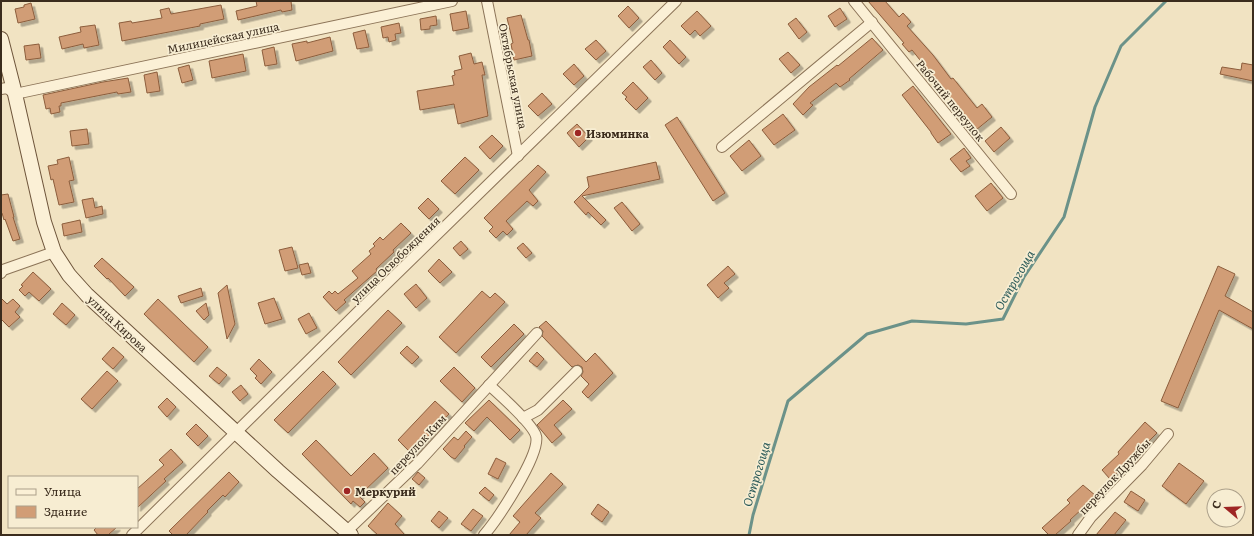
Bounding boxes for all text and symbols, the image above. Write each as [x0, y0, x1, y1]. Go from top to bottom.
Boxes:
street label: Милицейская улица [166, 17, 281, 57]
street label: Октябрьская улица [496, 22, 532, 130]
street label: Рабочий переулок [913, 56, 989, 144]
place label: Изюминка [586, 125, 650, 141]
marker: Изюминка [573, 128, 583, 138]
street label: улица Освобождения [347, 212, 443, 306]
water label: Острогоща [989, 246, 1039, 314]
street label: улица Кирова [84, 291, 152, 355]
street label: переулок Ким [385, 410, 449, 478]
street label: переулок Дружбы [1074, 434, 1154, 518]
water label: Острогоща [738, 439, 774, 509]
legend [8, 476, 138, 528]
text: Улица [44, 482, 82, 500]
place label: Меркурий [355, 483, 416, 499]
marker: Меркурий [342, 486, 352, 496]
north arrow [1206, 488, 1246, 528]
text: С [1207, 498, 1224, 511]
text: Здание [44, 502, 87, 520]

